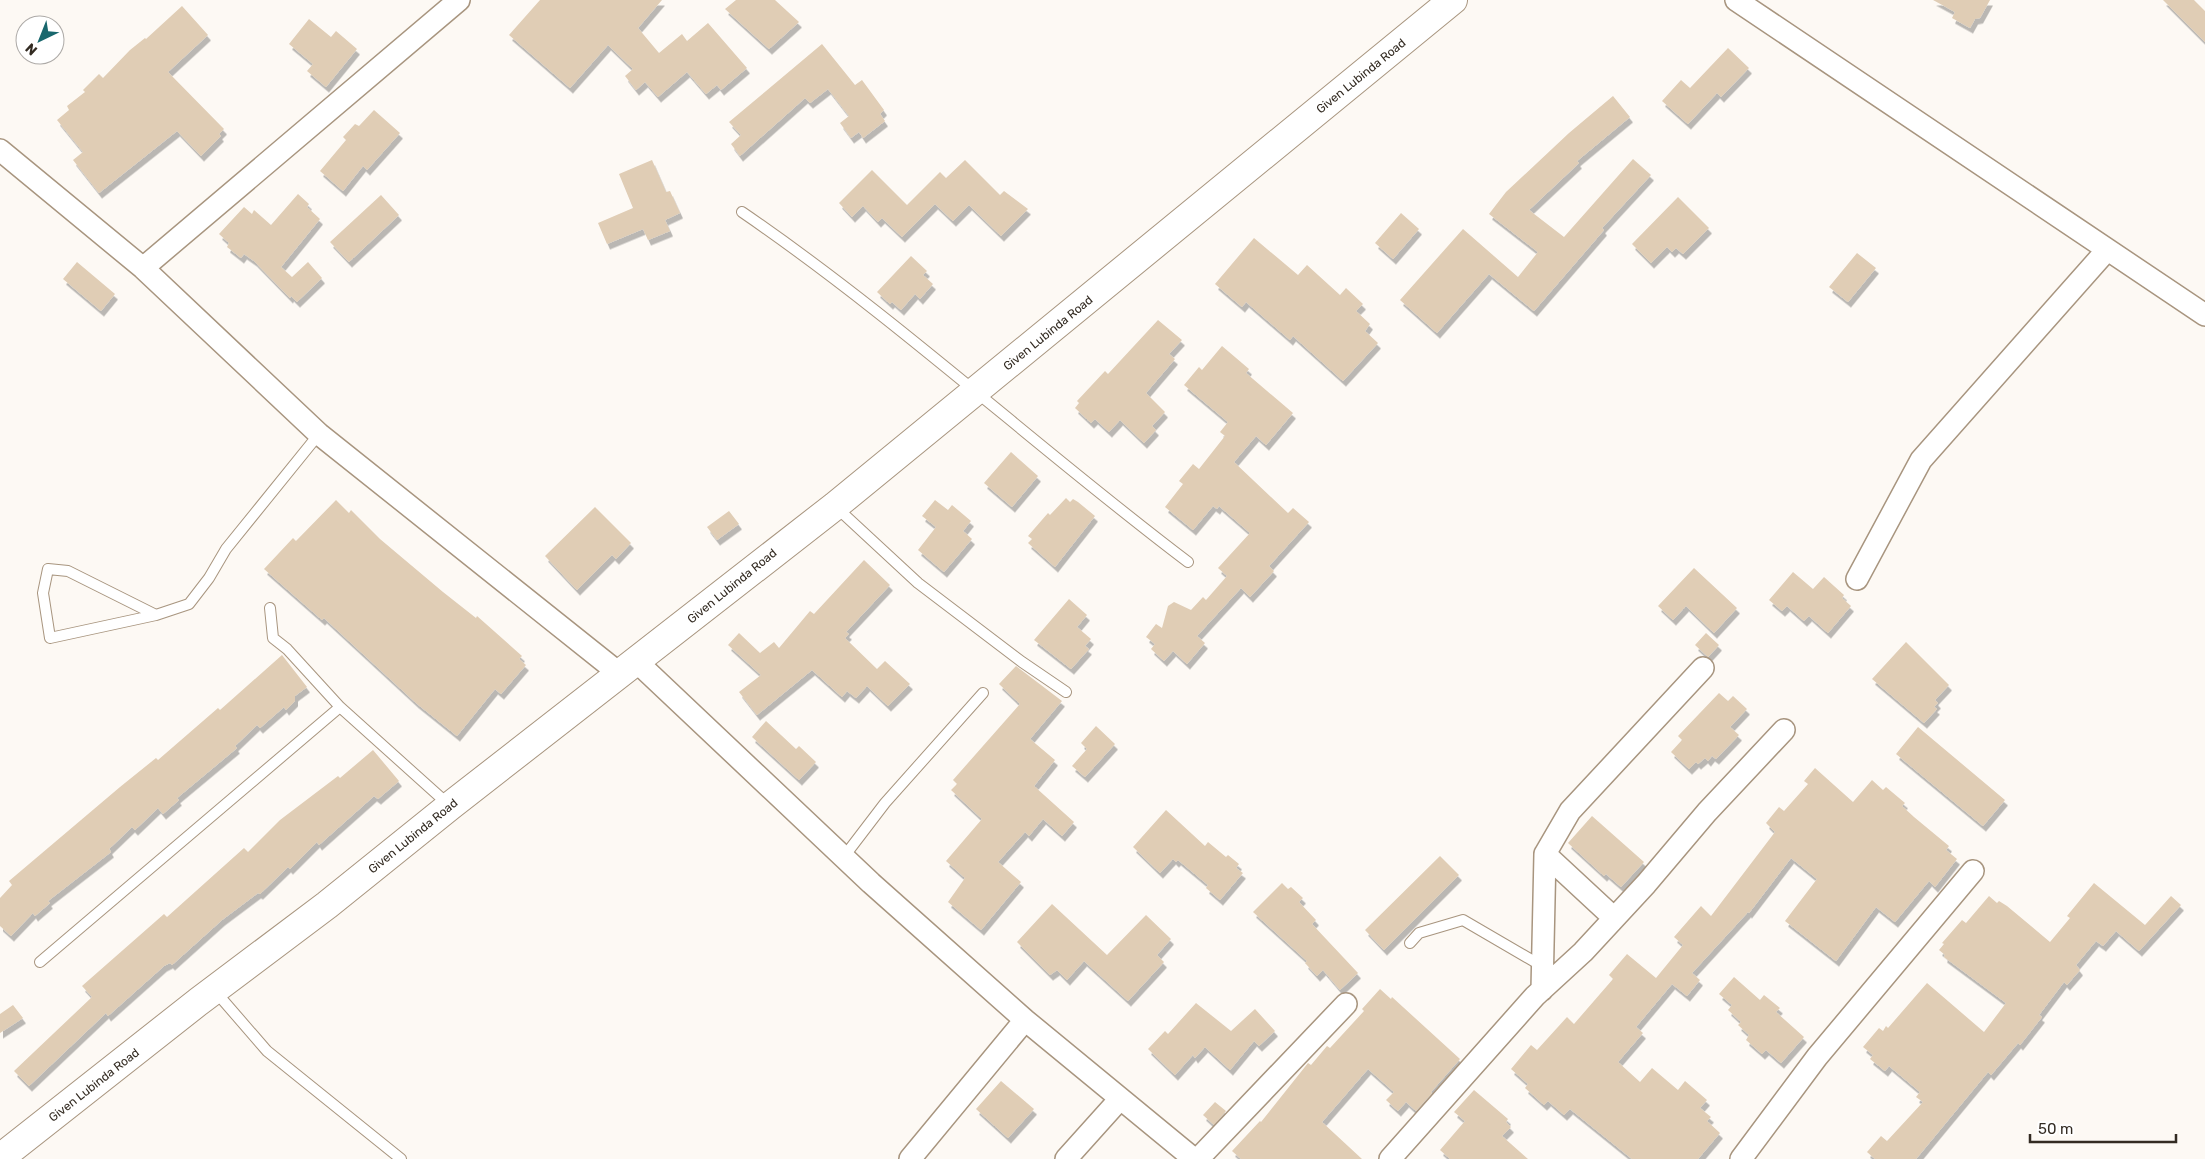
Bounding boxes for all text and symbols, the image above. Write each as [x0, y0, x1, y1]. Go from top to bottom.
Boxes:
north arrow [15, 15, 65, 65]
street label: Given Lubinda Road [1314, 36, 1408, 116]
text: N [22, 39, 41, 59]
street label: Given Lubinda Road [1001, 293, 1095, 373]
street label: Given Lubinda Road [685, 546, 779, 626]
street label: Given Lubinda Road [366, 796, 460, 876]
street label: Given Lubinda Road [46, 1045, 142, 1125]
scale bar [2030, 1112, 2176, 1144]
text: 50 m [2038, 1120, 2073, 1138]

